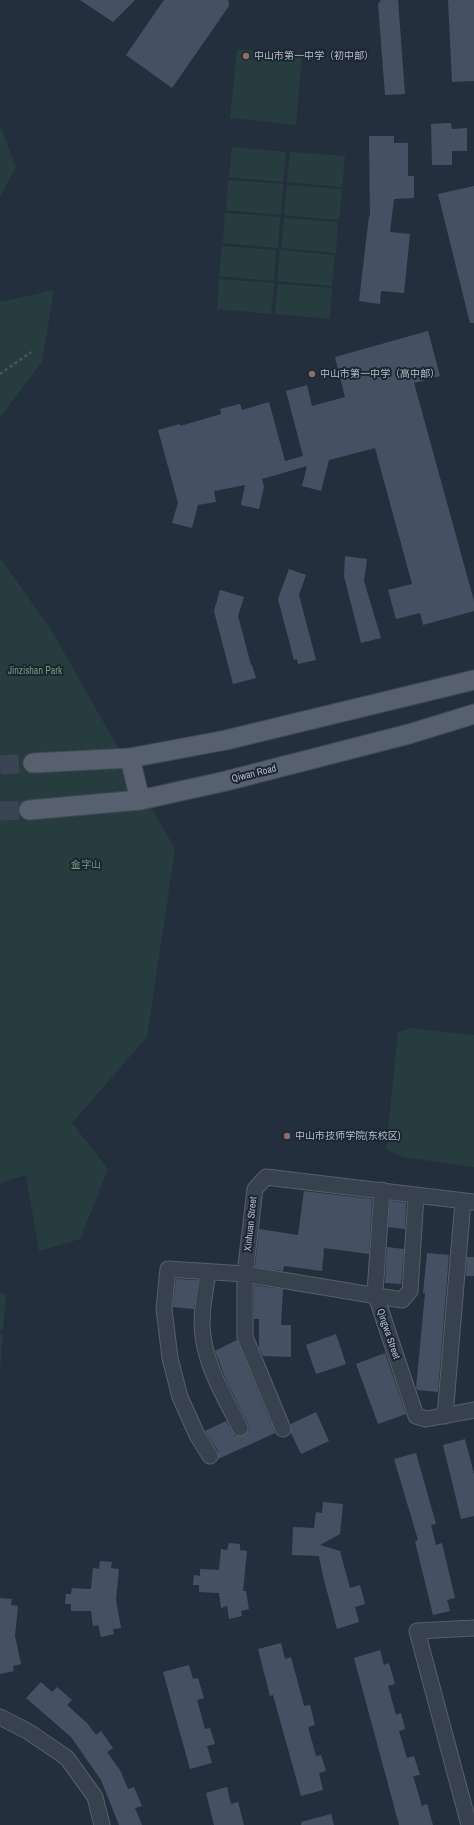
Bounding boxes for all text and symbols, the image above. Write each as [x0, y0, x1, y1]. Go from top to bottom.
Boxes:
place label: 中山市第一中学（初中部） [254, 50, 374, 62]
marker: 中山市第一中学（初中部） [241, 51, 251, 61]
place label: 中山市第一中学（高中部） [320, 368, 440, 380]
marker: 中山市第一中学（高中部） [307, 369, 317, 379]
park label: Jinzishan Park [8, 665, 62, 677]
street label: Qiwan Road [230, 763, 278, 785]
park label: 金字山 [71, 859, 101, 871]
place label: 中山市技师学院(东校区) [295, 1130, 400, 1142]
marker: 中山市技师学院(东校区) [282, 1131, 292, 1141]
street label: Xinhuan Street [242, 1196, 260, 1252]
street label: Qingwa Street [374, 1307, 402, 1361]

